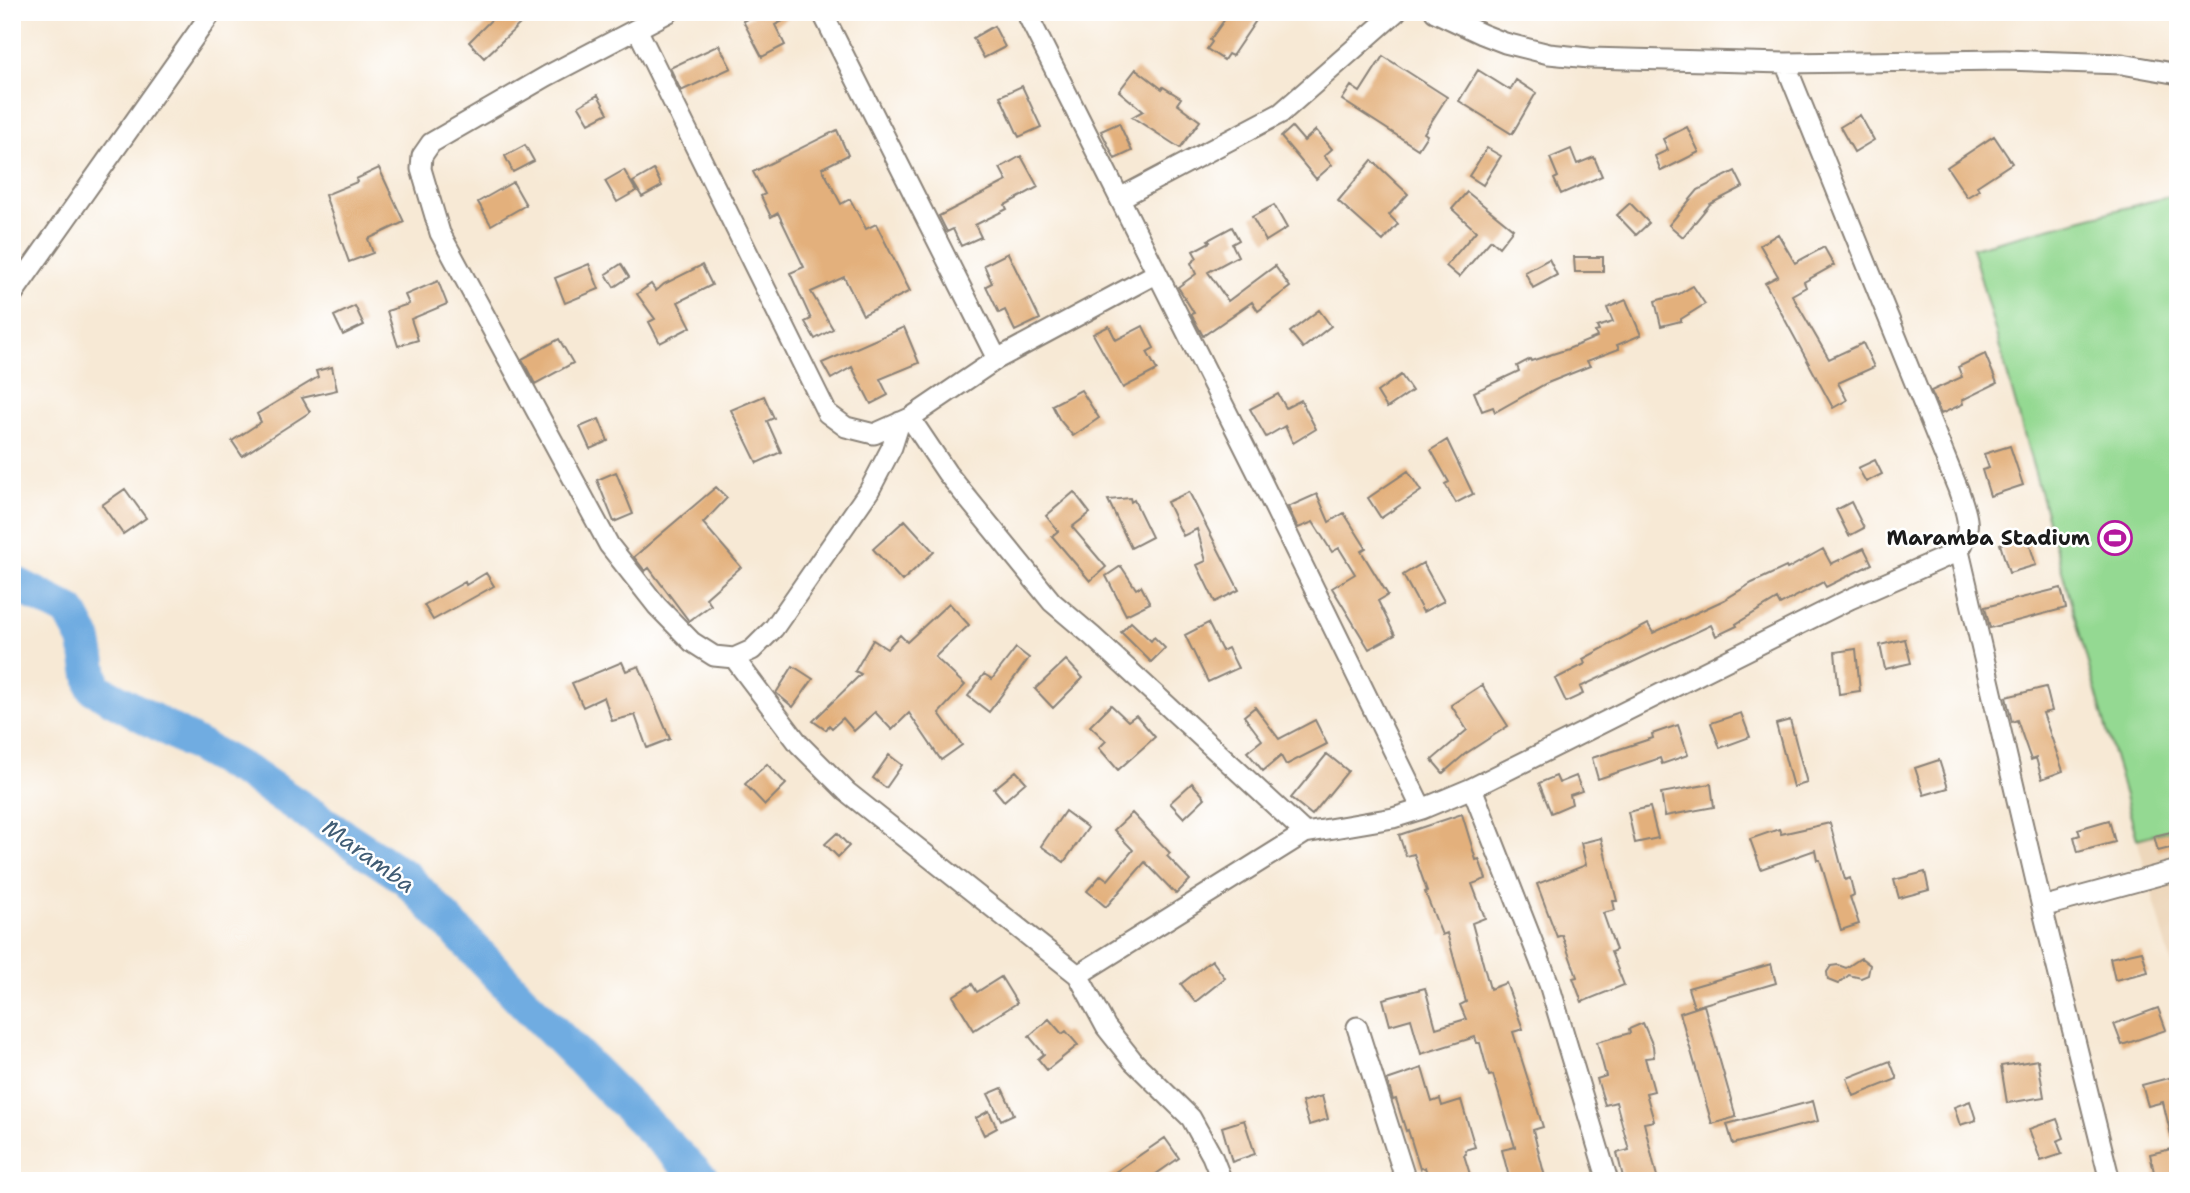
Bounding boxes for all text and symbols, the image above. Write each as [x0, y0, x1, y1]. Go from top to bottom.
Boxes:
sports icon: Maramba Stadium [2096, 519, 2134, 557]
place label: Maramba Stadium [1887, 524, 2090, 552]
water label: Maramba [317, 812, 421, 900]

